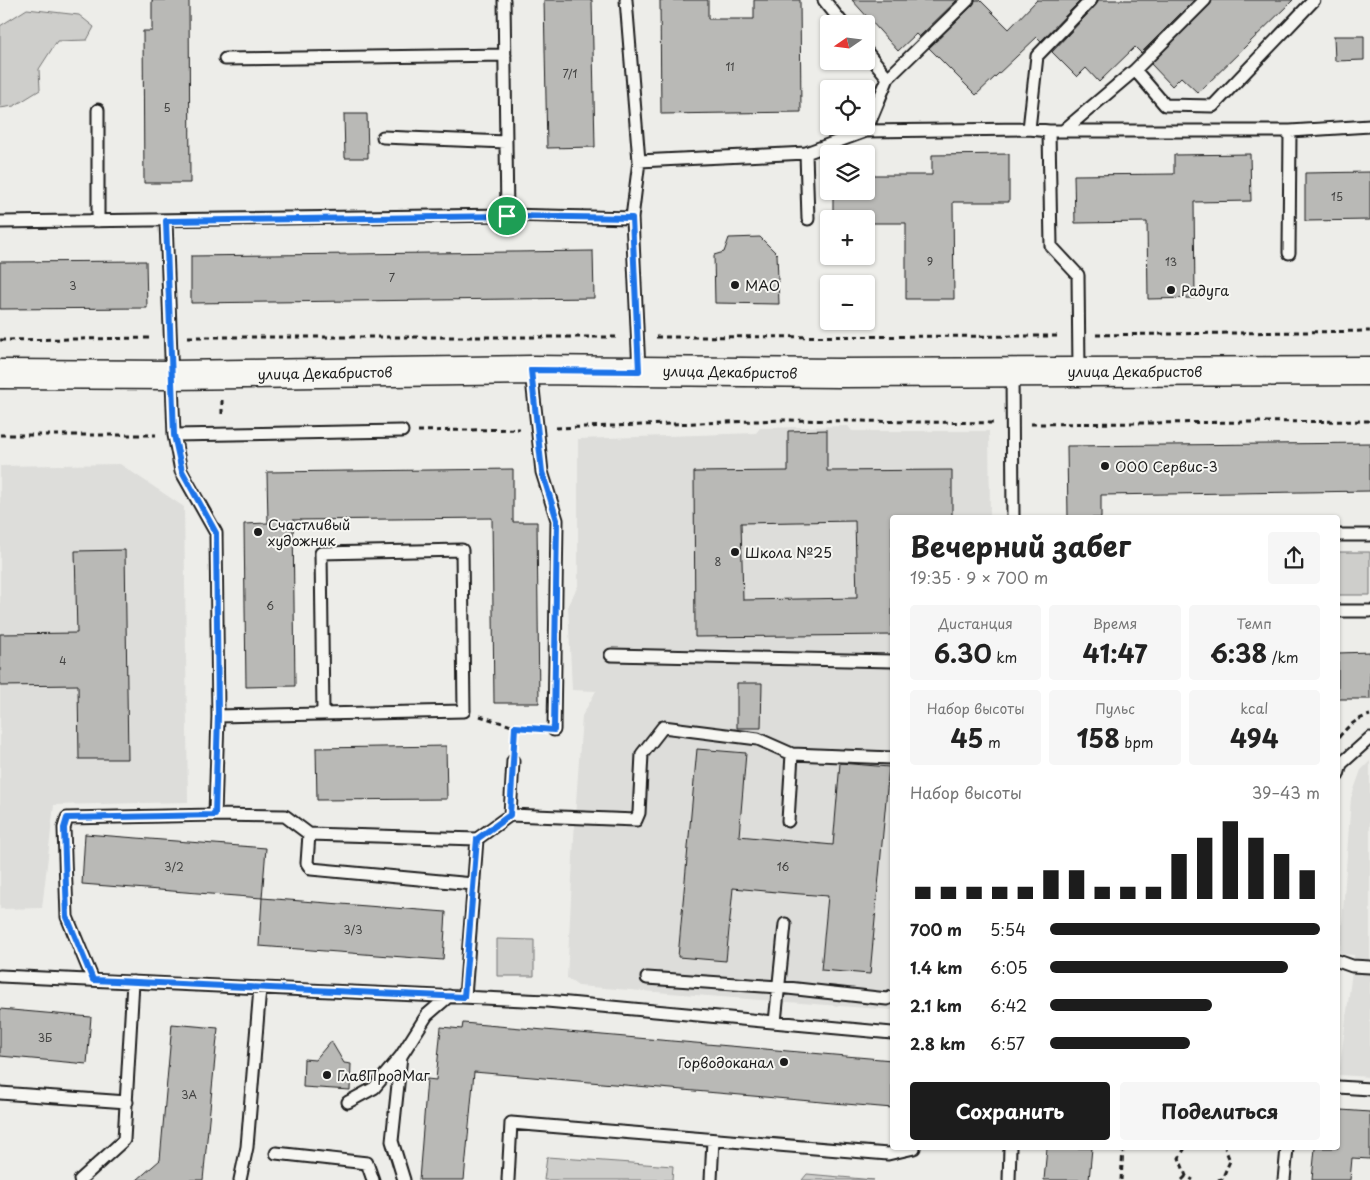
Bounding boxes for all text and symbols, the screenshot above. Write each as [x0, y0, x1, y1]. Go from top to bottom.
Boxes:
north arrow [820, 15, 875, 70]
map controls [820, 15, 875, 330]
house number: 11 [725, 58, 735, 75]
house number: 7/1 [562, 65, 578, 82]
button: locate [820, 80, 875, 135]
house number: 5 [163, 99, 171, 116]
button: layers [820, 145, 875, 200]
house number: 15 [1331, 188, 1343, 205]
pin [486, 195, 528, 237]
icon: arrive [493, 202, 521, 230]
button: + [820, 210, 875, 265]
house number: 9 [927, 253, 933, 270]
house number: 13 [1165, 253, 1177, 270]
house number: 7 [389, 269, 395, 286]
place label: МАО [745, 275, 780, 296]
button: − [820, 275, 875, 330]
house number: 3 [69, 277, 77, 294]
marker: МАО [729, 279, 741, 291]
place label: Радуга [1181, 280, 1229, 301]
marker: Радуга [1165, 284, 1177, 296]
street label: улица Декабристов [662, 360, 798, 384]
street label: улица Декабристов [257, 361, 393, 385]
street label: улица Декабристов [1068, 361, 1202, 382]
place label: ООО Сервис-3 [1115, 456, 1218, 477]
marker: ООО Сервис-3 [1099, 460, 1111, 472]
place label: Счастливый художник [268, 514, 350, 551]
text: Вечерний забег [910, 524, 1131, 567]
marker: Счастливый художник [252, 526, 264, 538]
button: share [1268, 532, 1320, 584]
place label: Школа №25 [745, 542, 832, 563]
marker: Школа №25 [729, 546, 741, 558]
house number: 8 [715, 553, 722, 570]
text: 19:35 · 9 × 700 m [910, 565, 1048, 589]
house number: 6 [266, 597, 274, 614]
text: Дистанция [939, 613, 1013, 634]
text: Время [1093, 613, 1137, 634]
text: Темп [1237, 613, 1272, 634]
text: 6.30 [934, 634, 992, 672]
text: 41:47 [1083, 634, 1147, 672]
text: 6:38 [1210, 634, 1267, 672]
text: km [992, 647, 1017, 668]
text: /km [1267, 647, 1298, 668]
house number: 4 [59, 652, 67, 669]
text: Набор высоты [927, 698, 1025, 719]
text: Пульс [1095, 698, 1135, 719]
text: kcal [1240, 698, 1268, 719]
text: 45 [951, 719, 983, 757]
text: 158 [1076, 719, 1120, 757]
text: 494 [1230, 719, 1279, 757]
text: m [983, 732, 1001, 753]
text: bpm [1120, 732, 1154, 753]
text: Набор высоты [910, 780, 1022, 804]
text: 39–43 m [1252, 780, 1320, 804]
house number: 3/2 [164, 858, 184, 875]
house number: 16 [777, 858, 790, 875]
text: 700 m [910, 917, 962, 941]
text: 5:54 [990, 917, 1026, 941]
house number: 3/3 [343, 921, 363, 938]
text: 1.4 km [910, 955, 962, 979]
text: 6:05 [990, 955, 1028, 979]
text: 2.1 km [910, 993, 962, 1017]
text: 6:42 [990, 993, 1027, 1017]
house number: 3Б [38, 1029, 52, 1046]
text: 2.8 km [910, 1031, 965, 1055]
text: 6:57 [990, 1031, 1025, 1055]
place label: Горводоканал [678, 1052, 774, 1073]
marker: Горводоканал [778, 1056, 790, 1068]
place label: ГлавПродМаг [337, 1065, 431, 1086]
marker: ГлавПродМаг [321, 1069, 333, 1081]
button: Сохранить [910, 1082, 1110, 1140]
button: Поделиться [1120, 1082, 1320, 1140]
house number: 3А [181, 1086, 197, 1103]

